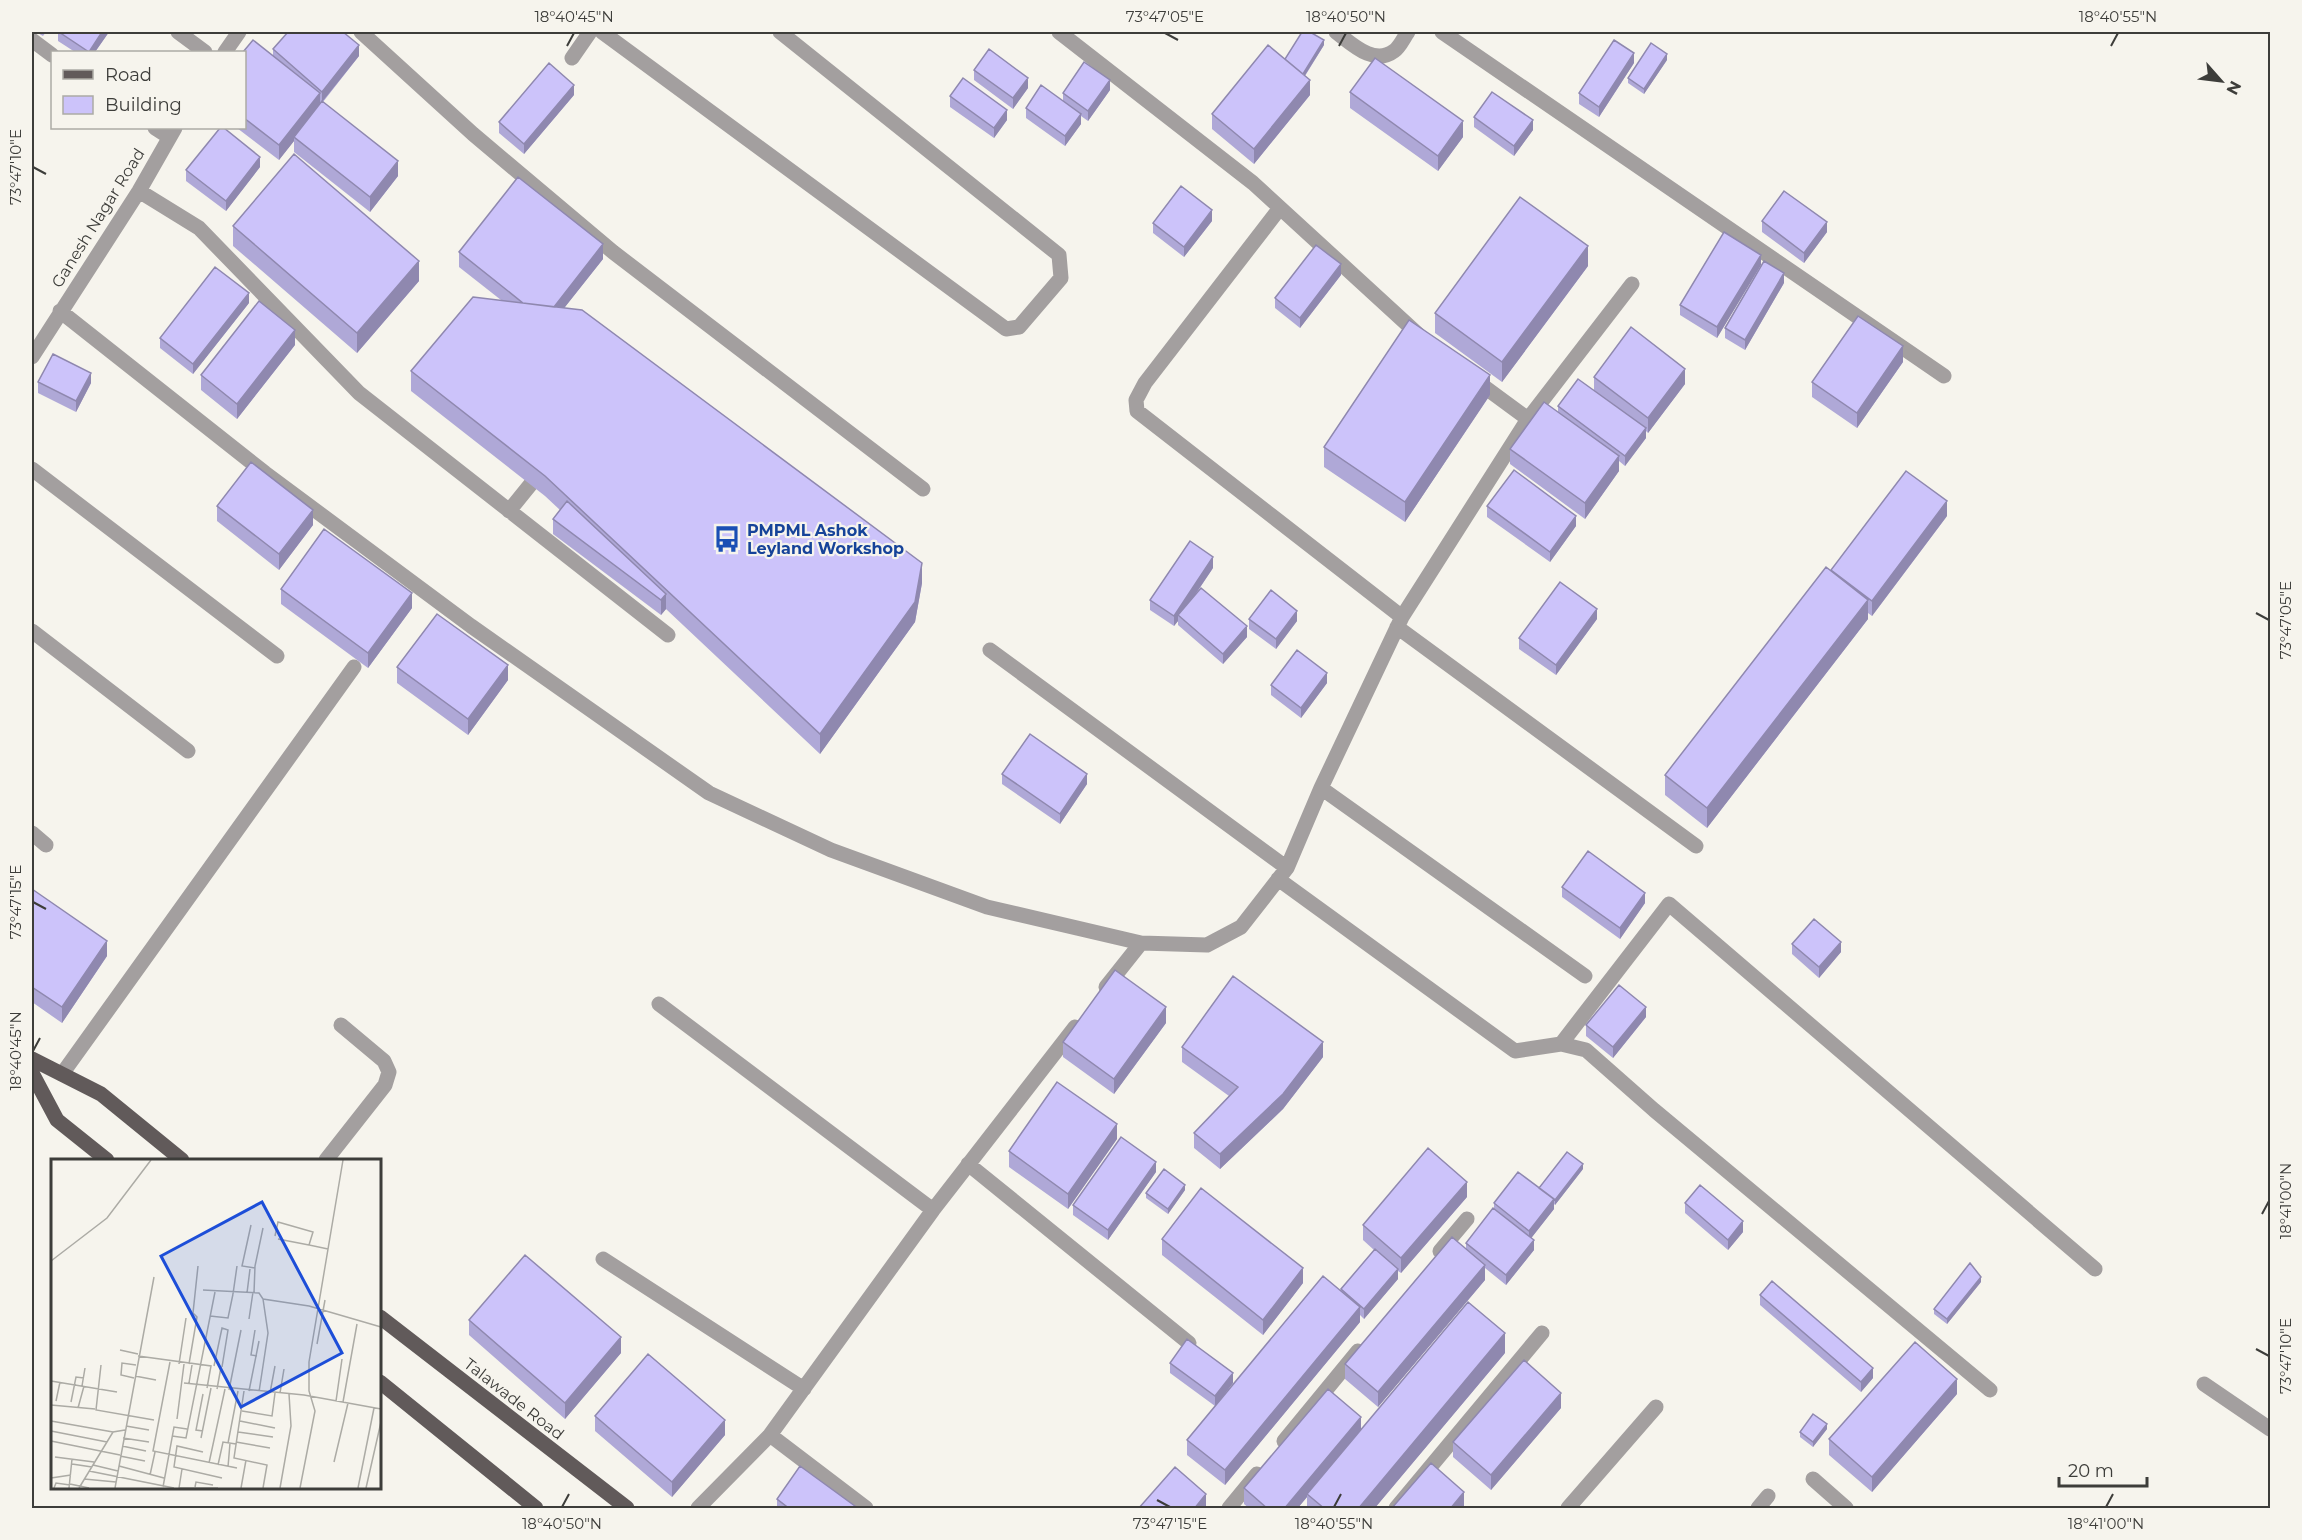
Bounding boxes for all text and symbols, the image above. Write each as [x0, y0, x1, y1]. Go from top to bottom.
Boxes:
text: 18°40'45"N [534, 7, 614, 26]
text: 73°47'05"E [1126, 7, 1204, 26]
text: 18°40'50"N [1306, 7, 1386, 26]
text: 18°40'55"N [2079, 7, 2157, 26]
legend [51, 51, 246, 129]
north arrow [2191, 51, 2251, 111]
text: Road [105, 64, 152, 86]
text: N [2222, 78, 2245, 98]
text: Building [105, 94, 182, 116]
text: 73°47'10"E [6, 129, 25, 205]
street label: Ganesh Nagar Road [47, 145, 149, 291]
place label: PMPML Ashok Leyland Workshop [747, 521, 904, 558]
bus stop icon: PMPML Ashok Leyland Workshop [712, 524, 742, 554]
text: 73°47'05"E [2276, 581, 2295, 659]
text: 73°47'15"E [6, 865, 25, 939]
text: 18°40'45"N [6, 1011, 25, 1091]
inset map [51, 1159, 381, 1489]
text: 18°41'00"N [2276, 1163, 2295, 1239]
text: 73°47'10"E [2276, 1318, 2295, 1394]
street label: Talawade Road [460, 1354, 568, 1444]
scale bar [2059, 1450, 2148, 1488]
text: 20 m [2068, 1460, 2114, 1482]
text: 18°40'50"N [522, 1514, 602, 1533]
text: 73°47'15"E [1133, 1514, 1207, 1533]
text: 18°40'55"N [1295, 1514, 1373, 1533]
text: 18°41'00"N [2068, 1514, 2144, 1533]

